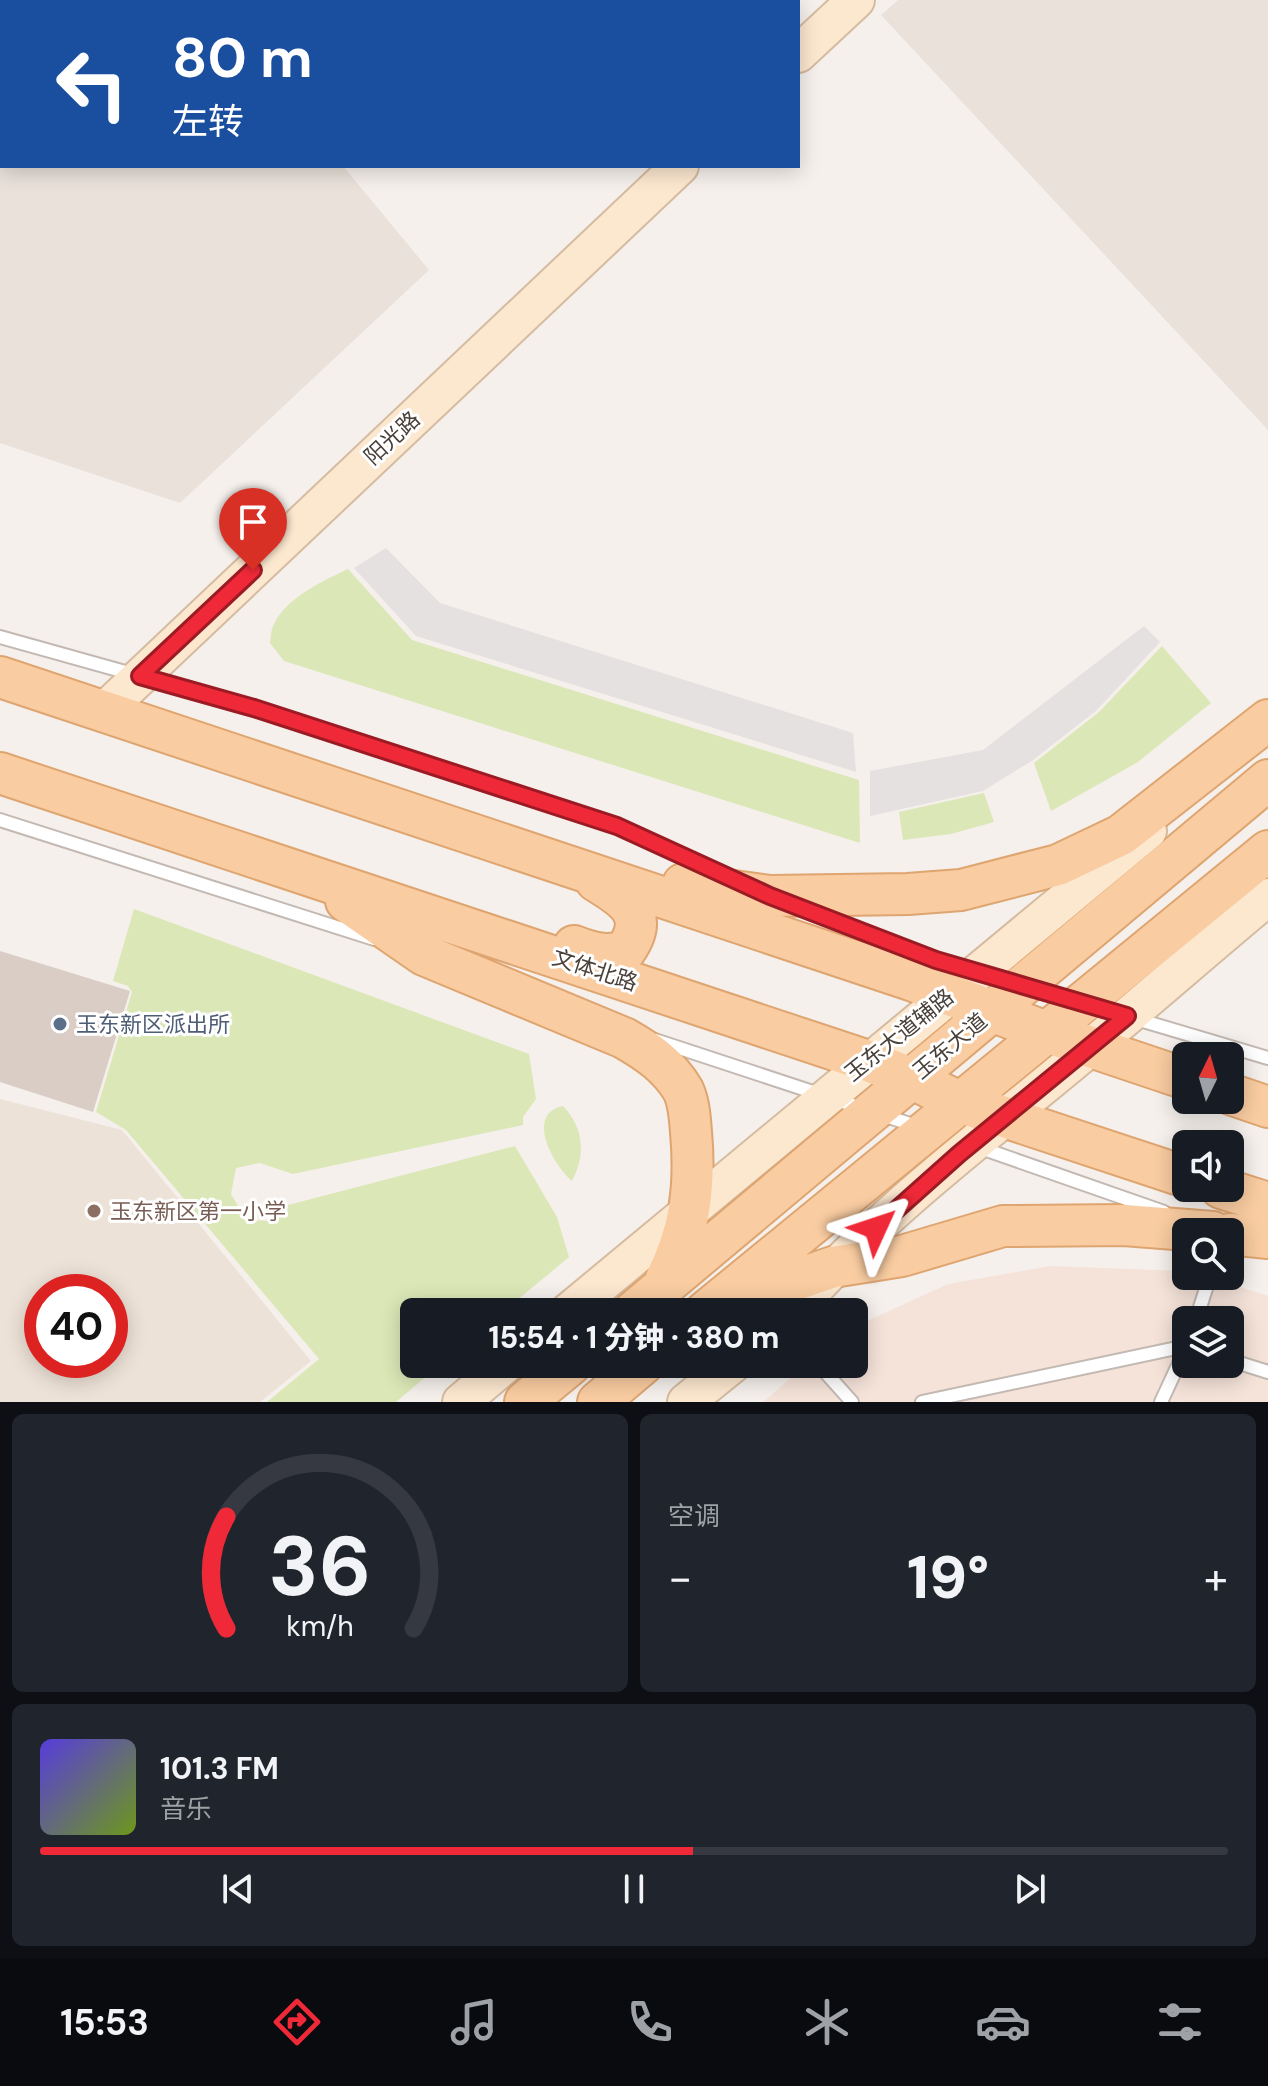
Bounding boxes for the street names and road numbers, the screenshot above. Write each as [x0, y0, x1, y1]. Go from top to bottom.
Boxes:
street label: 阳光路 [358, 405, 426, 471]
street label: 文体北路 [549, 943, 641, 997]
street label: 玉东大道辅路 [839, 983, 959, 1087]
street label: 玉东大道 [908, 1008, 992, 1084]

